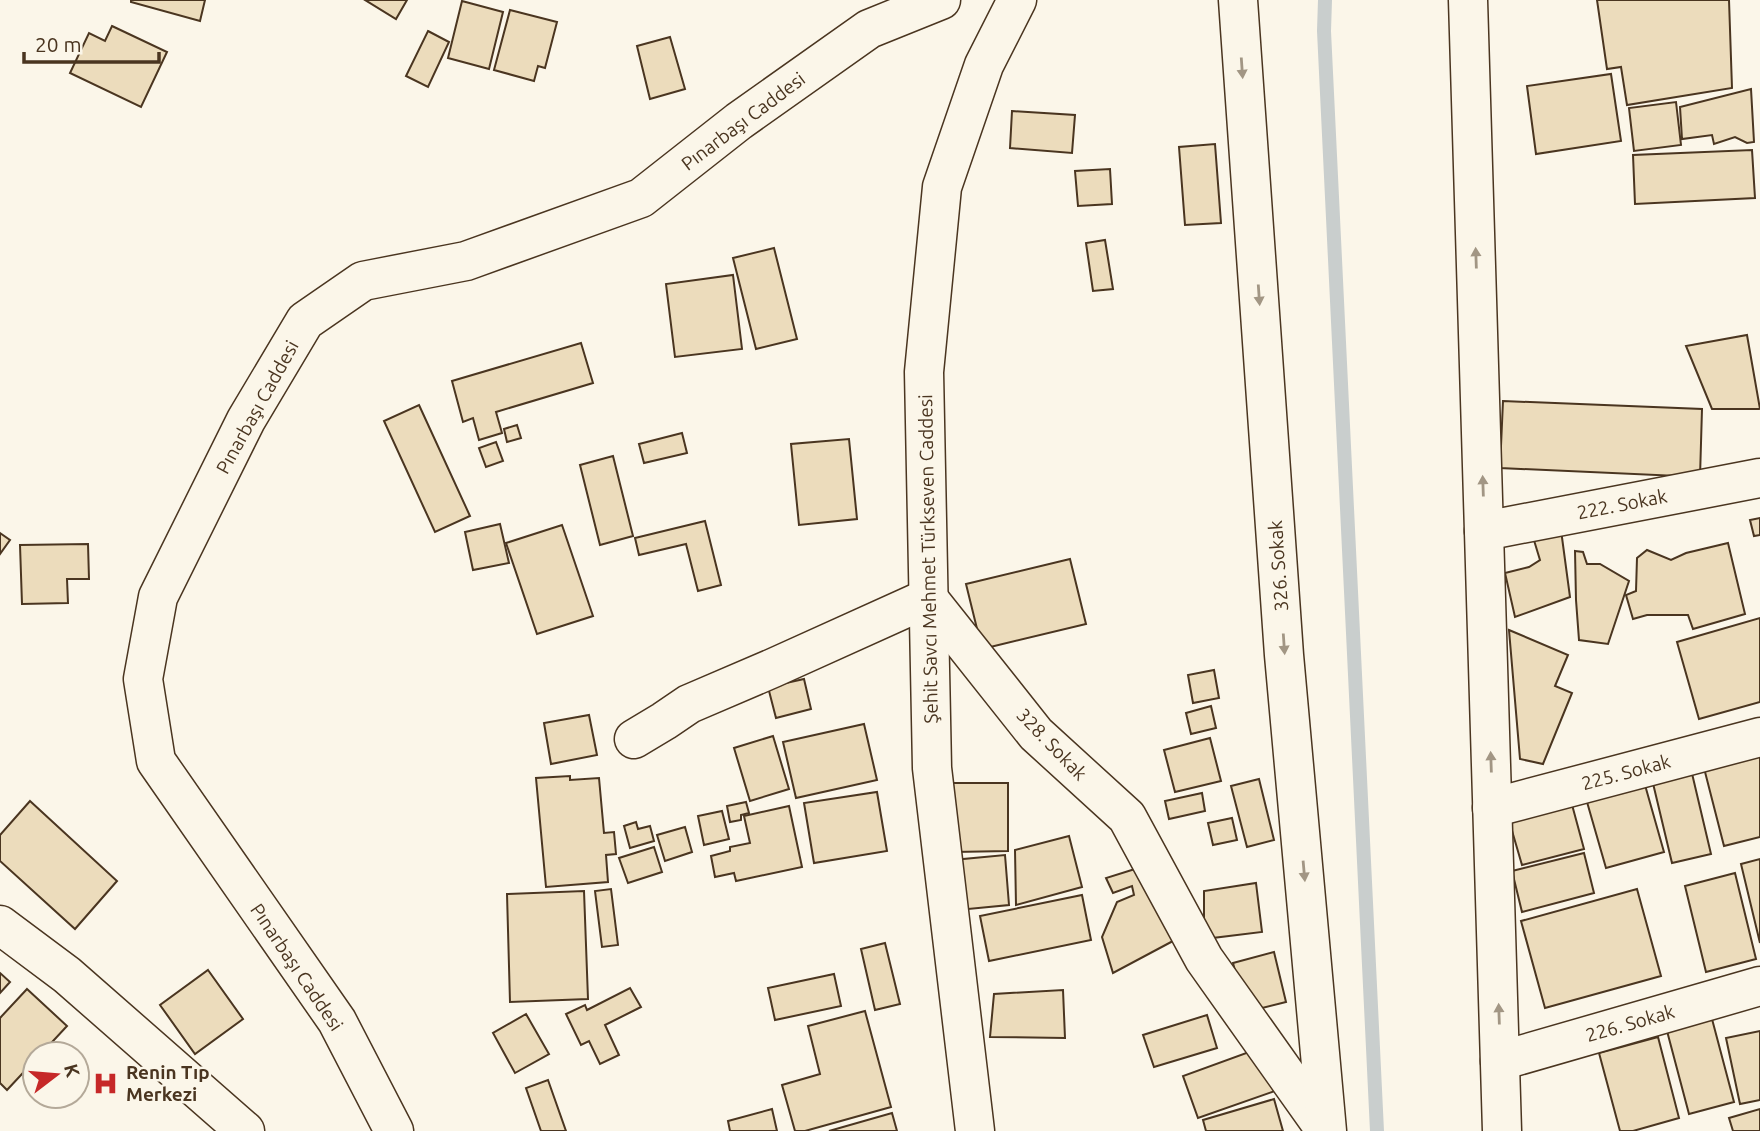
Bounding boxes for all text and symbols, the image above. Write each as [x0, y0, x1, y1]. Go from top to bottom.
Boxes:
scale bar [24, 21, 159, 65]
text: 20 m [35, 32, 82, 56]
one-way arrow [1237, 57, 1248, 79]
street label: Pınarbaşı Caddesi [677, 67, 809, 175]
one-way arrow [1470, 247, 1482, 269]
one-way arrow [1254, 284, 1265, 306]
street label: Pınarbaşı Caddesi [211, 337, 303, 477]
street label: Şehit Savcı Mehmet Türkseven Caddesi [914, 394, 942, 724]
one-way arrow [1477, 474, 1488, 496]
street label: 222. Sokak [1575, 484, 1669, 523]
street label: 326. Sokak [1264, 519, 1292, 612]
one-way arrow [1279, 633, 1290, 655]
street label: 328. Sokak [1012, 704, 1092, 785]
street label: 225. Sokak [1579, 749, 1673, 794]
one-way arrow [1485, 751, 1496, 773]
one-way arrow [1299, 860, 1310, 882]
street label: Pınarbaşı Caddesi [246, 899, 348, 1035]
street label: 226. Sokak [1583, 1000, 1677, 1046]
one-way arrow [1493, 1003, 1504, 1025]
north arrow [21, 1040, 91, 1110]
text: K [60, 1061, 85, 1080]
place label: Renin Tıp Merkezi [126, 1061, 210, 1105]
hospital icon: Renin Tıp Merkezi [92, 1069, 120, 1097]

